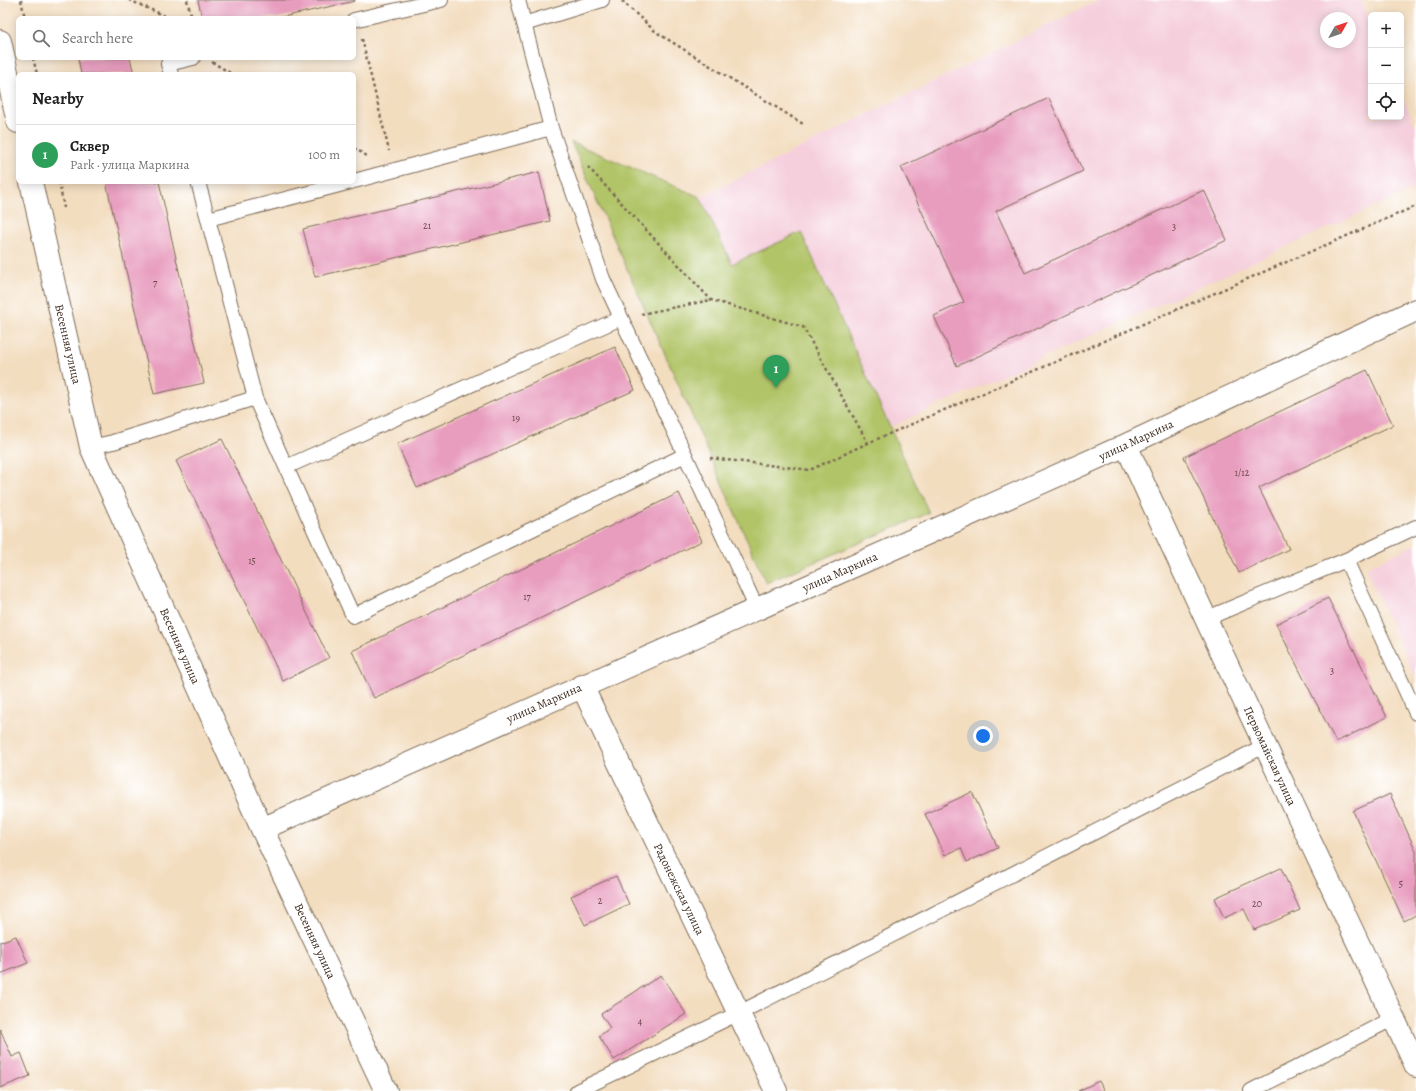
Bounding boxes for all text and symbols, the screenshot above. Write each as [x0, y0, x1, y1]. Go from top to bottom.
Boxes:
north arrow [1320, 12, 1356, 48]
map controls [1368, 12, 1404, 120]
button: + [1368, 12, 1404, 48]
search box [16, 16, 356, 60]
icon: search [30, 27, 52, 49]
text: Search here [62, 28, 133, 48]
button: − [1368, 48, 1404, 84]
button: locate [1368, 84, 1404, 120]
text: Nearby [32, 87, 83, 110]
text: Сквер [70, 136, 109, 156]
text: 1 [43, 146, 47, 163]
text: 100 m [308, 146, 340, 163]
text: Park · улица Маркина [70, 156, 190, 173]
house number: 21 [423, 219, 432, 232]
house number: 3 [1172, 220, 1176, 233]
house number: 7 [153, 276, 158, 289]
street label: Весенняя улица [51, 302, 85, 386]
pin: 1 [763, 355, 789, 388]
house number: 19 [512, 411, 520, 424]
street label: улица Маркина [1095, 416, 1176, 465]
house number: 1/12 [1235, 466, 1250, 479]
street label: улица Маркина [799, 548, 881, 596]
house number: 15 [248, 554, 256, 567]
house number: 17 [523, 590, 532, 603]
street label: Весенняя улица [156, 605, 204, 687]
house number: 3 [1330, 664, 1334, 677]
street label: улица Маркина [503, 679, 585, 727]
street label: Первомайская улица [1240, 704, 1300, 809]
your location [973, 726, 993, 746]
street label: Радонежская улица [650, 840, 708, 938]
house number: 5 [1399, 877, 1403, 890]
house number: 2 [598, 894, 603, 907]
house number: 20 [1252, 897, 1262, 910]
street label: Весенняя улица [291, 901, 340, 982]
house number: 4 [638, 1015, 643, 1028]

